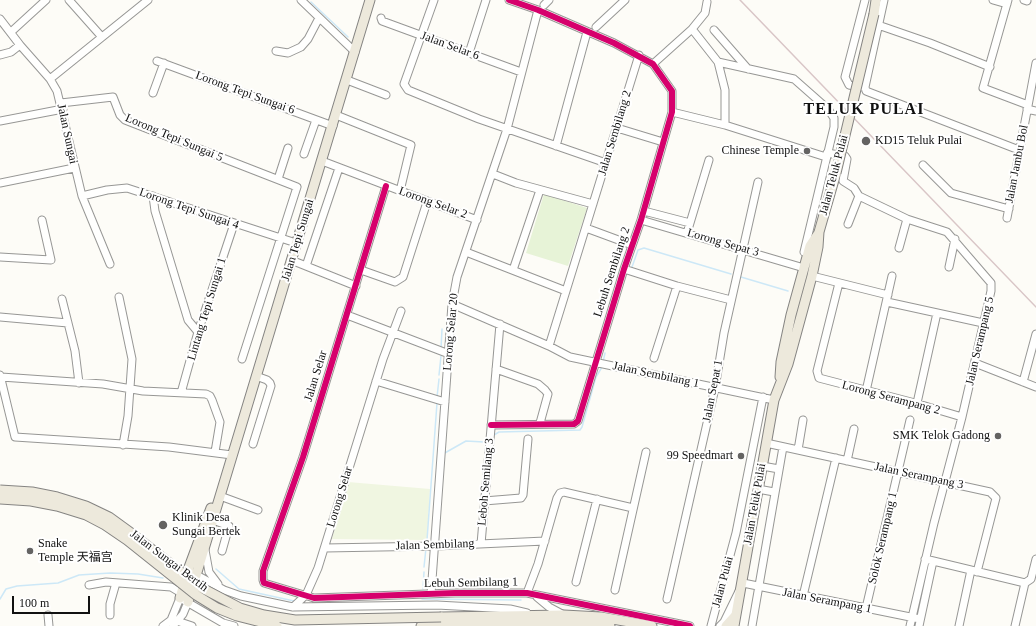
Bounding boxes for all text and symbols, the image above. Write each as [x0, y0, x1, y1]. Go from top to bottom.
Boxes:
street label: Jalan Selar 6 [419, 29, 481, 63]
street label: Lorong Tepi Sungai 6 [193, 68, 297, 118]
street label: Jalan Sembilang 2 [595, 89, 635, 177]
district label: TELUK PULAI [804, 100, 924, 120]
street label: Jalan Sungai [54, 103, 80, 165]
street label: Lorong Tepi Sungai 5 [123, 111, 225, 165]
street label: Jalan Jambu Bol [1002, 124, 1032, 204]
street label: Jalan Teluk Pulai [816, 133, 852, 217]
place label: KD15 Teluk Pulai [875, 134, 962, 148]
marker: KD15 Teluk Pulai [860, 135, 872, 147]
place label: Chinese Temple [722, 144, 799, 158]
marker: Chinese Temple [802, 146, 812, 156]
street label: Lorong Selar 2 [397, 184, 469, 222]
street label: Lorong Tepi Sungai 4 [137, 185, 241, 233]
street label: Jalan Tepi Sungai [279, 197, 317, 283]
street label: Lebuh Sembilang 2 [591, 225, 633, 319]
street label: Lorong Sepat 3 [685, 226, 761, 260]
street label: Lintang Tepi Sungai 1 [185, 256, 229, 362]
street label: Lorong Selar 20 [440, 293, 462, 371]
street label: Jalan Serampang 5 [963, 295, 997, 387]
street label: Jalan Selar [301, 349, 331, 403]
street label: Jalan Sembilang 1 [611, 359, 701, 391]
street label: Jalan Sepat 1 [700, 359, 726, 423]
street label: Lorong Serampang 2 [840, 378, 942, 418]
place label: SMK Telok Gadong [893, 429, 990, 443]
marker: SMK Telok Gadong [993, 431, 1003, 441]
street label: Leboh Semilang 3 [475, 438, 497, 526]
place label: 99 Speedmart [667, 449, 733, 463]
marker: 99 Speedmart [736, 451, 746, 461]
street label: Jalan Serampang 3 [873, 460, 965, 492]
street label: Jalan Teluk Pulai [741, 462, 769, 546]
street label: Lorong Selar [324, 465, 356, 529]
street label: Solok Serampang 1 [865, 491, 901, 585]
place label: Klinik Desa Sungai Bertek [172, 511, 240, 539]
marker: Klinik Desa Sungai Bertek [157, 519, 169, 531]
street label: Jalan Sungai Bertih [127, 527, 211, 595]
street label: Jalan Sembilang [395, 536, 475, 554]
place label: Snake Temple 天福宫 [38, 537, 113, 565]
marker: Snake Temple 天福宫 [25, 546, 35, 556]
street label: Jalan Pulai [709, 555, 737, 609]
street label: Lebuh Sembilang 1 [424, 575, 518, 591]
street label: Jalan Serampang 1 [781, 585, 873, 617]
scale bar [14, 588, 92, 614]
text: 100 m [19, 596, 49, 610]

